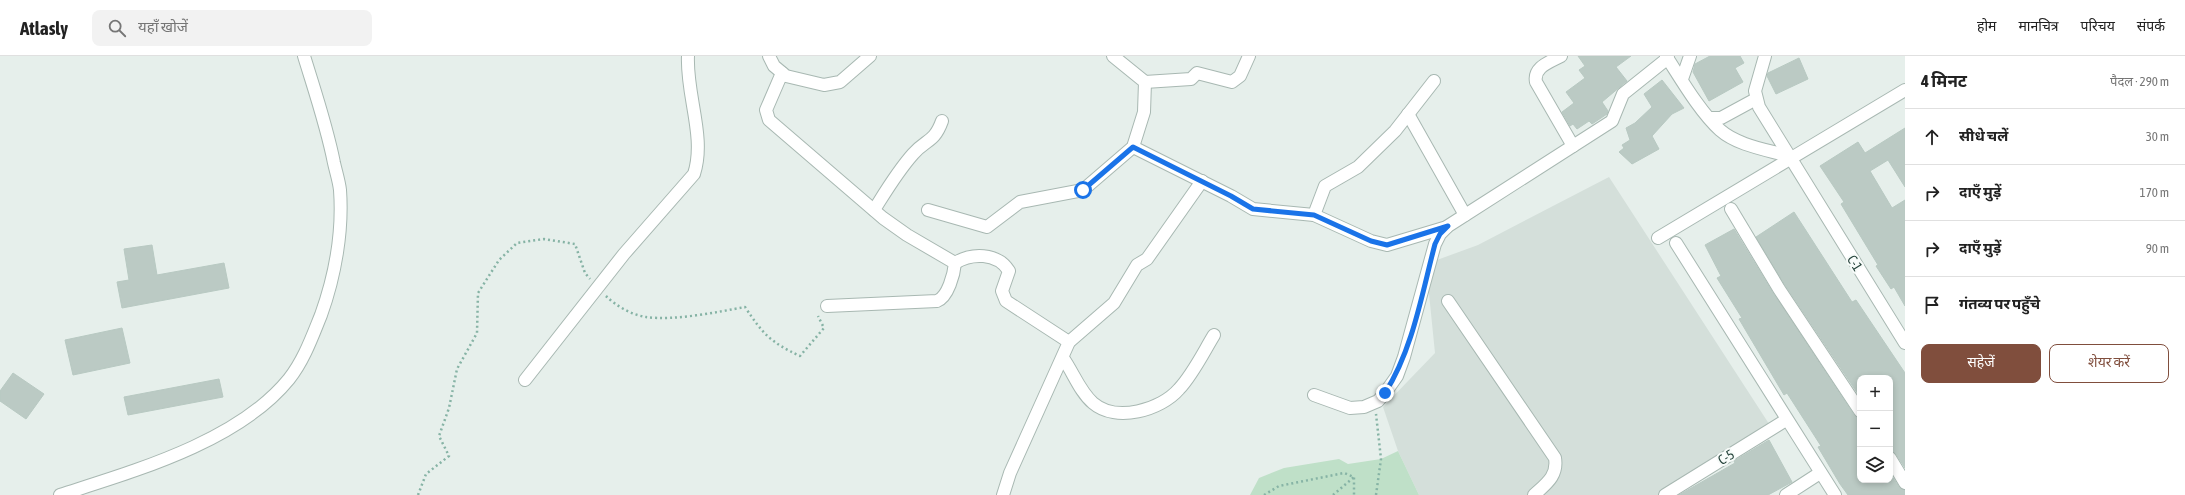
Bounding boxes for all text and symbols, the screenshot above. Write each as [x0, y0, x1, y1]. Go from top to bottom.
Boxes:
search box [92, 10, 372, 46]
text: Atlasly [20, 17, 68, 39]
icon: search [106, 17, 128, 39]
text: यहाँ खोजें [138, 18, 188, 35]
text: होम [1977, 18, 1996, 34]
text: मानचित्र [2018, 18, 2059, 34]
text: परिचय [2081, 18, 2115, 34]
text: संपर्क [2137, 18, 2165, 34]
text: 4 मिनट [1921, 71, 1967, 91]
text: पैदल · 290 m [2110, 74, 2169, 89]
icon: ahead [1921, 126, 1943, 148]
text: सीधे चलें [1959, 127, 2008, 144]
text: 30 m [2146, 129, 2169, 144]
route start [1074, 181, 1092, 199]
icon: right [1921, 182, 1943, 204]
text: दाएँ मुड़ें [1959, 183, 2001, 200]
text: 170 m [2140, 185, 2169, 200]
icon: right [1921, 238, 1943, 260]
text: दाएँ मुड़ें [1959, 239, 2001, 256]
text: 90 m [2146, 241, 2169, 256]
street label: C-1 [1844, 252, 1866, 274]
icon: arrive [1921, 294, 1943, 316]
text: गंतव्य पर पहुँचे [1959, 295, 2040, 312]
button: सहेजें [1921, 344, 2041, 383]
button: शेयर करें [2049, 344, 2169, 383]
map controls [1857, 375, 1893, 483]
button: + [1857, 375, 1893, 411]
route end [1376, 384, 1394, 402]
button: − [1857, 411, 1893, 447]
street label: C-5 [1715, 446, 1737, 468]
button: layers [1857, 447, 1893, 483]

